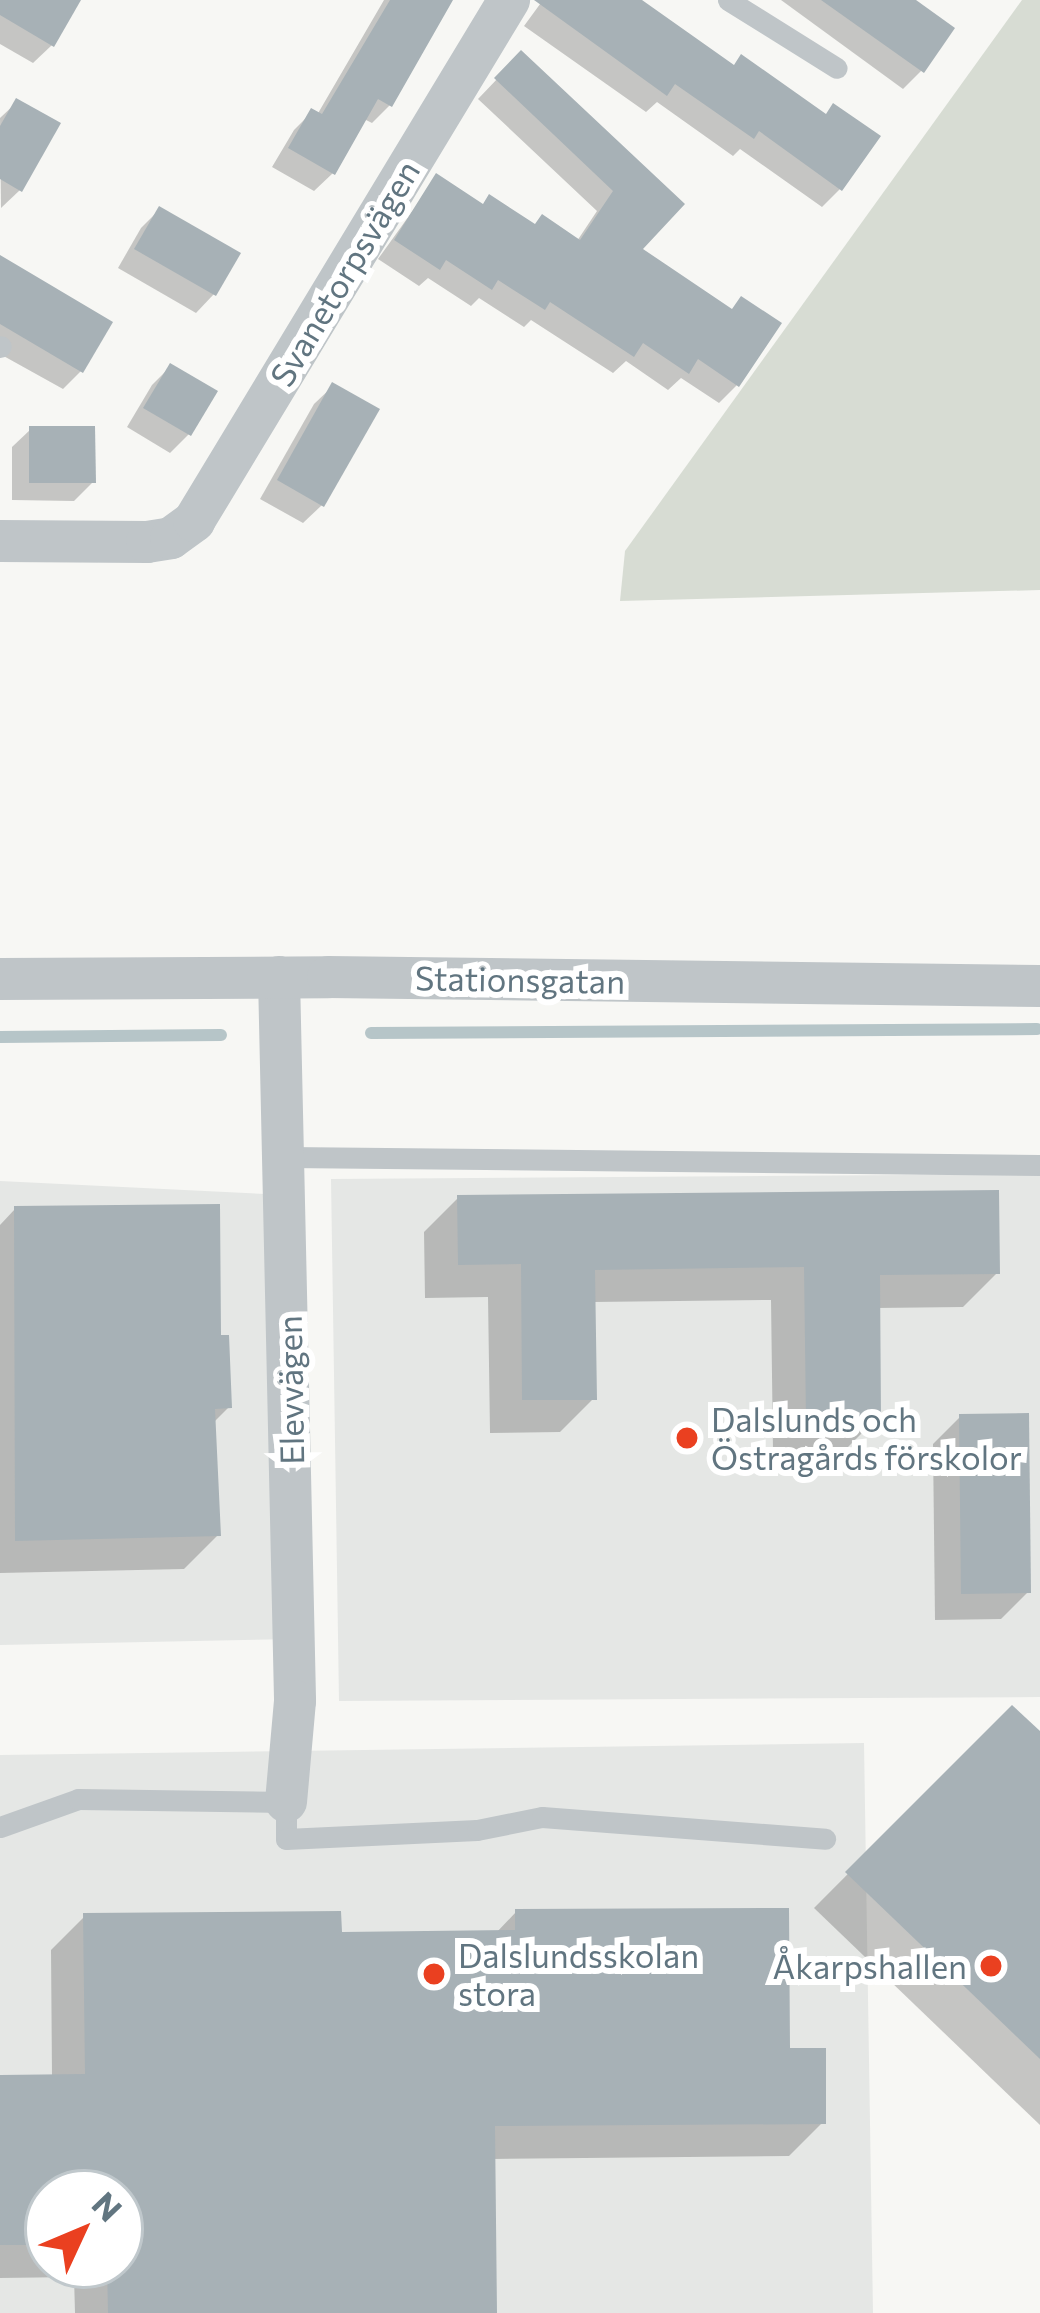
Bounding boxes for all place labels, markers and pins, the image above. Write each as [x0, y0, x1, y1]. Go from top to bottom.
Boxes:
place label: Dalslunds och Östragårds förskolor [711, 1399, 1022, 1477]
marker: Dalslunds och Östragårds förskolor [674, 1425, 700, 1451]
place label: Dalslundsskolan stora [458, 1935, 699, 2013]
place label: Åkarpshallen [772, 1946, 967, 1986]
marker: Åkarpshallen [978, 1953, 1004, 1979]
marker: Dalslundsskolan stora [421, 1961, 447, 1987]

